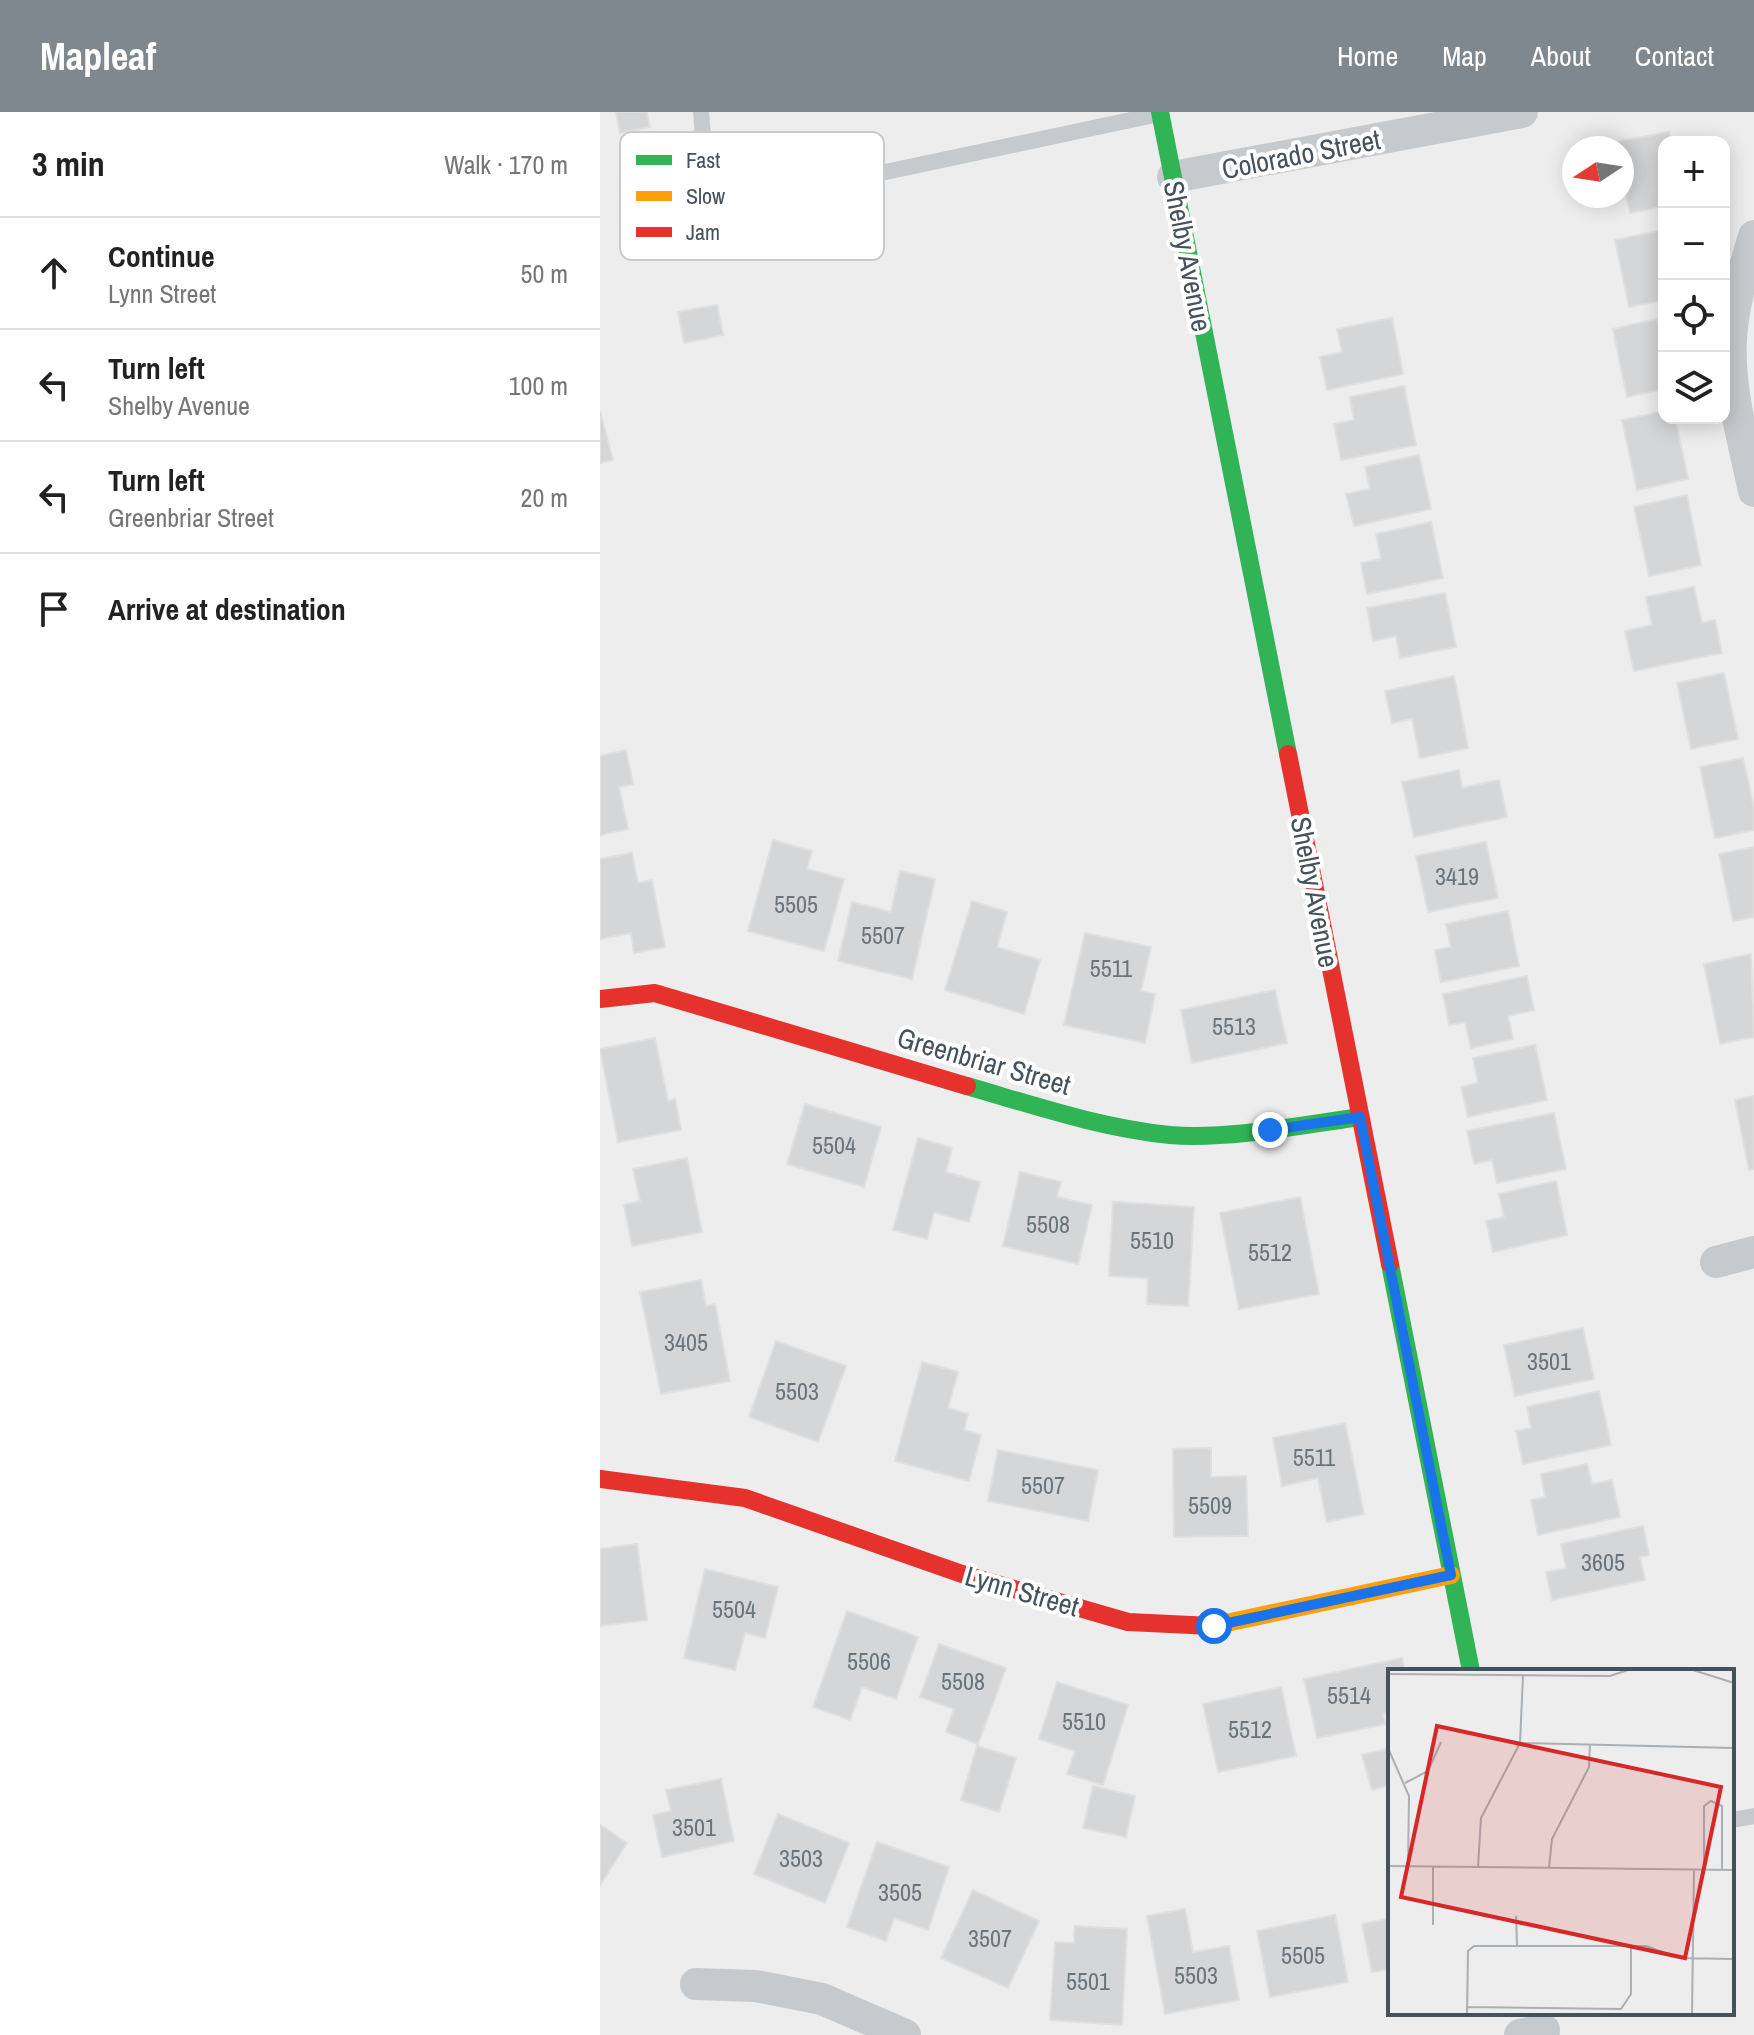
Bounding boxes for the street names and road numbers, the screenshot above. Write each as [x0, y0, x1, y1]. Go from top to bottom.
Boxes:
street label: Colorado Street [1218, 120, 1384, 188]
street label: Shelby Avenue [1155, 177, 1221, 335]
street label: Shelby Avenue [1282, 813, 1348, 971]
street label: Greenbriar Street [893, 1018, 1075, 1104]
street label: Lynn Street [961, 1557, 1083, 1625]

